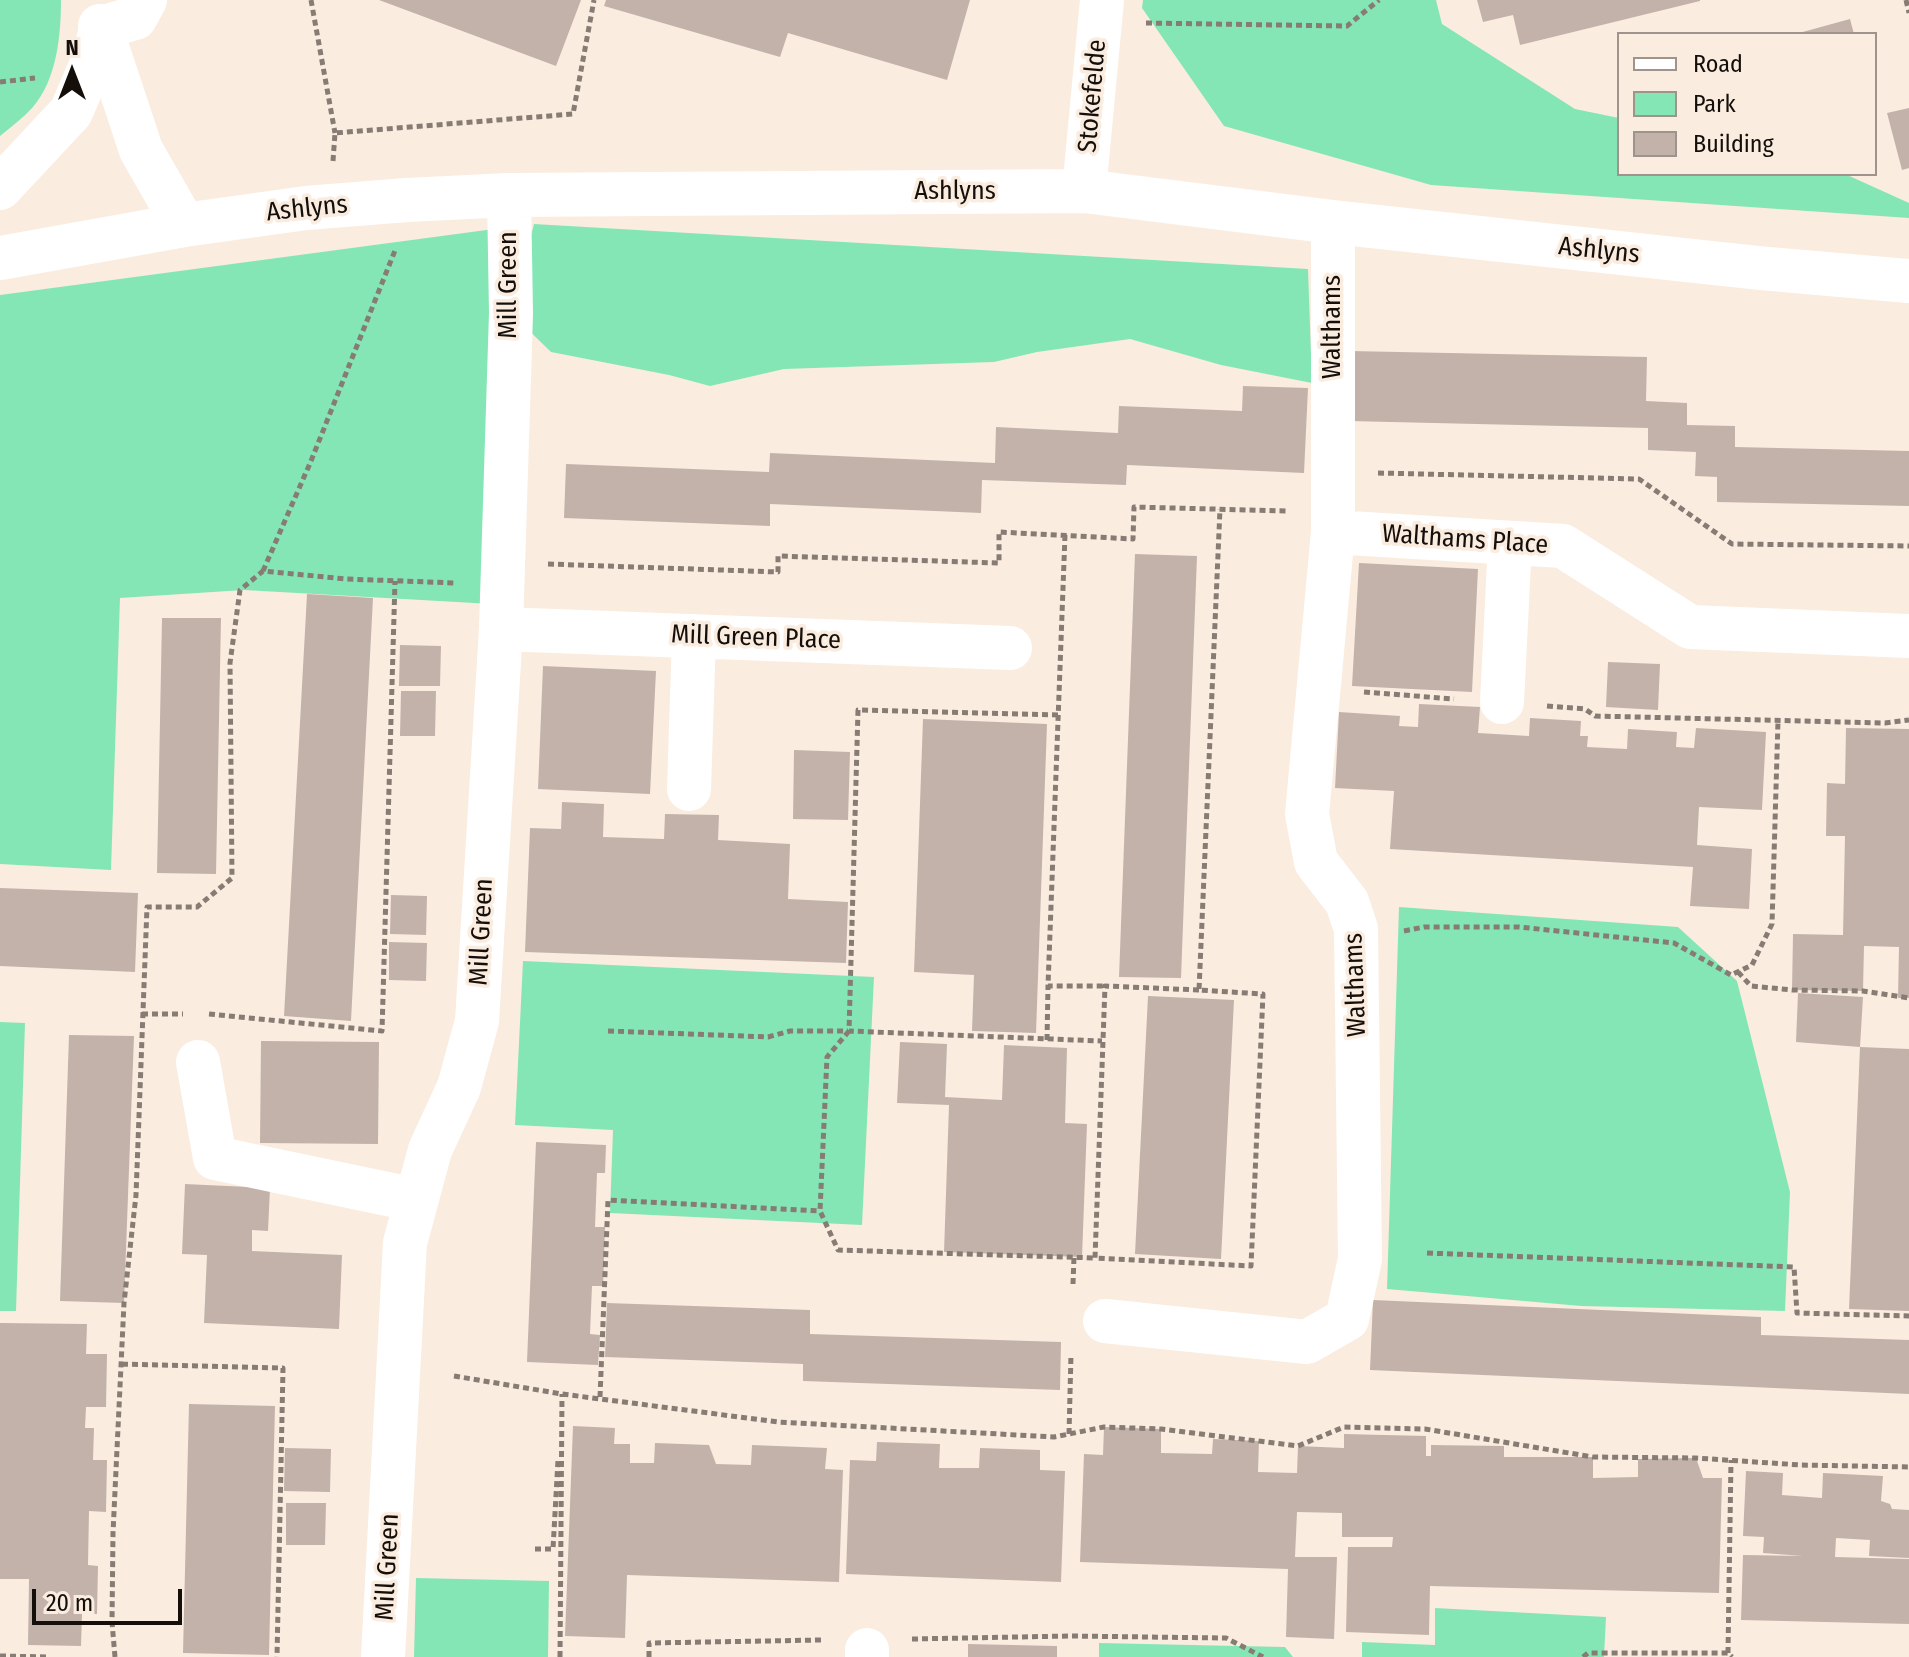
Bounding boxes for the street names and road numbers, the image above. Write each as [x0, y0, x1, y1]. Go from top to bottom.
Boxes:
street label: Stokefelde [1073, 38, 1113, 154]
street label: Ashlyns [914, 176, 996, 208]
street label: Ashlyns [265, 189, 349, 229]
street label: Mill Green [493, 231, 525, 339]
street label: Ashlyns [1557, 231, 1641, 271]
street label: Walthams [1317, 275, 1349, 379]
street label: Walthams Place [1381, 519, 1549, 561]
street label: Mill Green Place [671, 619, 841, 657]
street label: Mill Green [464, 878, 500, 986]
street label: Walthams [1339, 932, 1373, 1038]
street label: Mill Green [370, 1513, 406, 1621]

